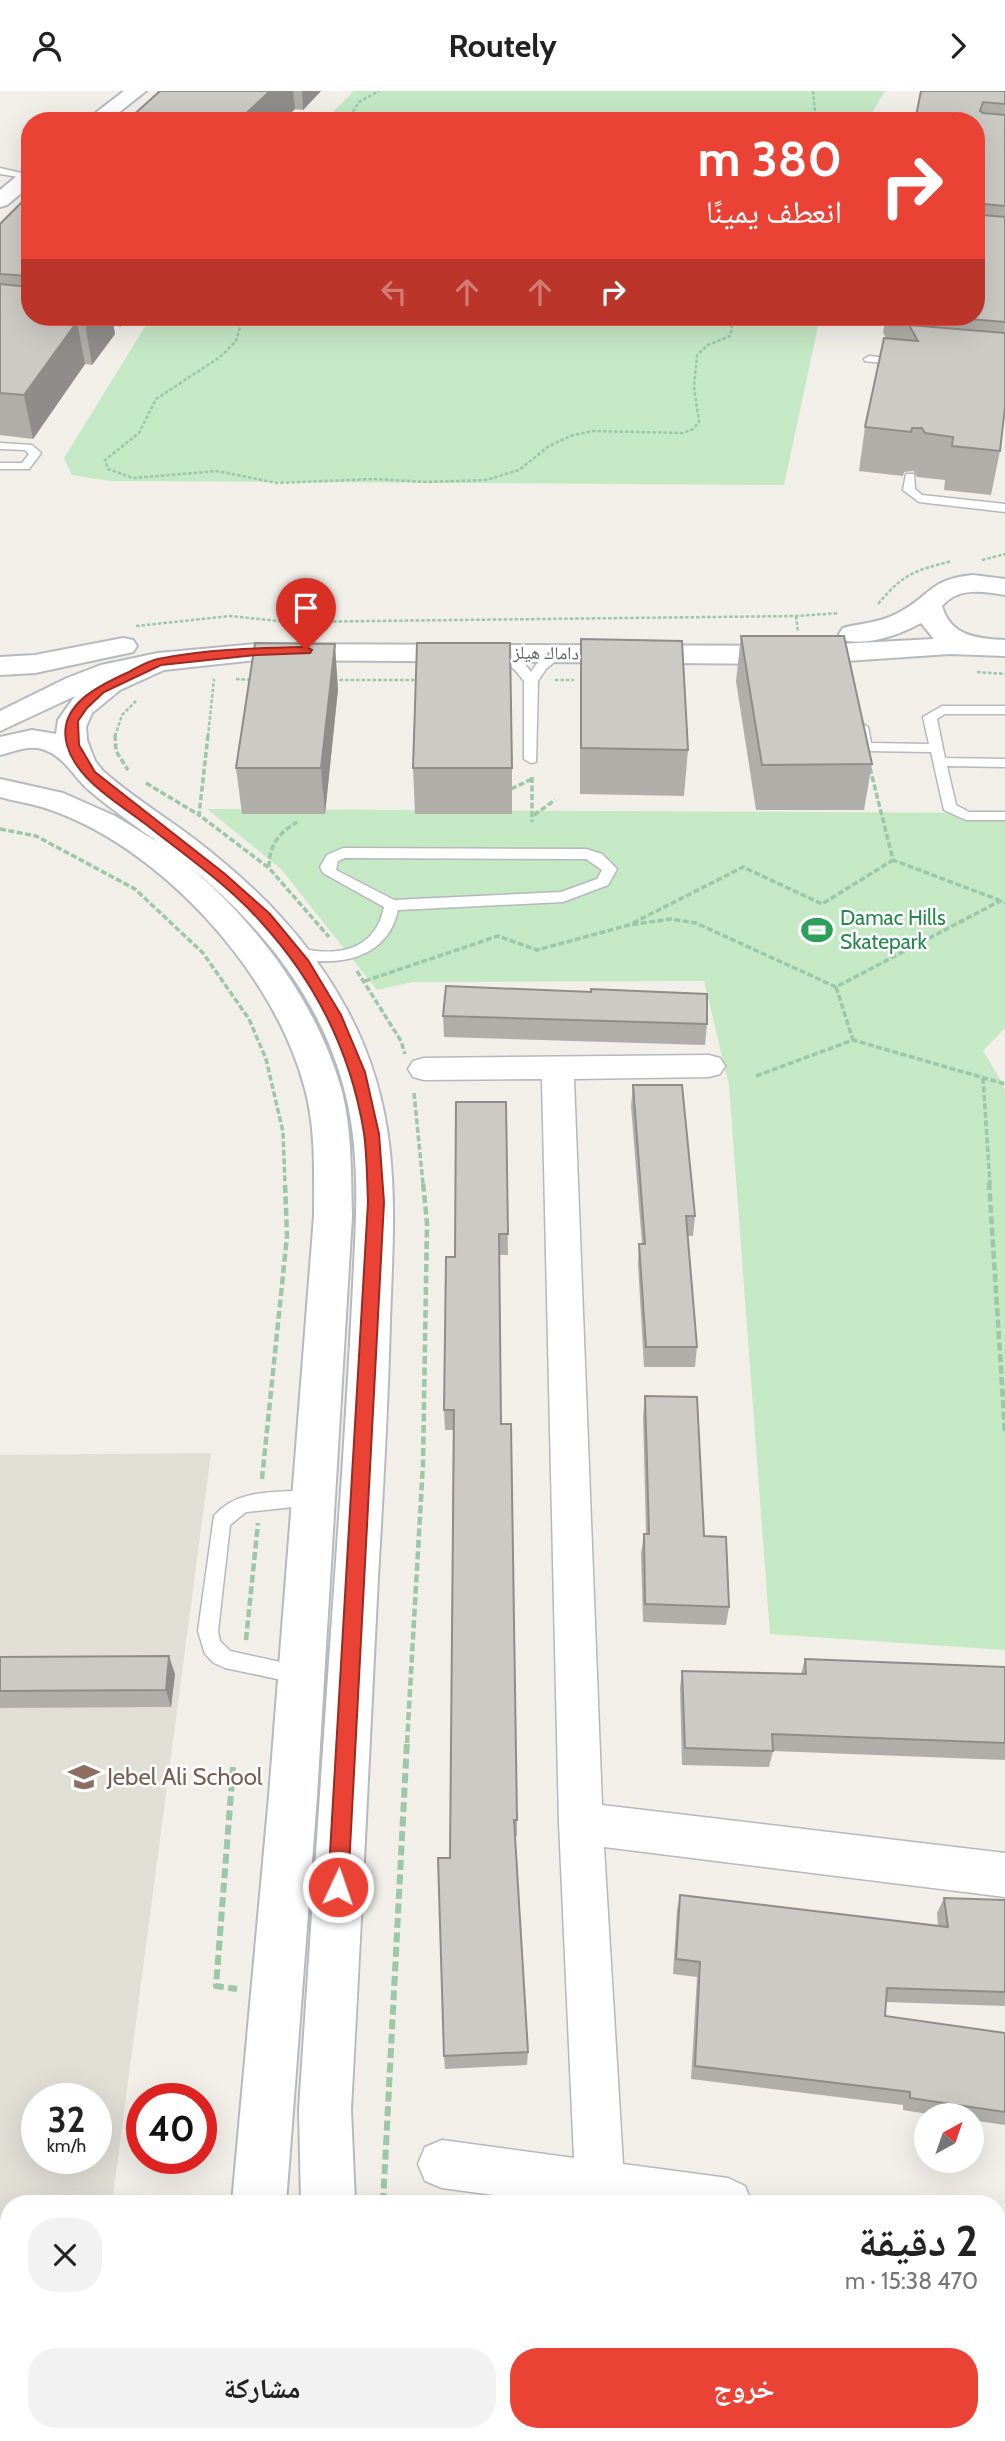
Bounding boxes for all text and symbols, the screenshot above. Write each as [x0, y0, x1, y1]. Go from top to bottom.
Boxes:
text: Routely [448, 26, 557, 65]
icon: person [28, 27, 66, 65]
icon: forward [939, 27, 977, 65]
text: 380 m [698, 129, 842, 188]
icon: right [866, 140, 957, 231]
text: انعطف يمينًا [706, 192, 842, 231]
icon: left [375, 273, 413, 311]
icon: ahead [448, 273, 486, 311]
icon: ahead [521, 273, 559, 311]
icon: right [594, 273, 632, 311]
pin [276, 578, 336, 650]
icon: arrive [287, 589, 325, 627]
street label: داماك هيلز [512, 641, 579, 665]
place label: Damac Hills Skatepark [840, 905, 946, 954]
sports icon: Damac Hills Skatepark [800, 913, 834, 947]
school or university icon: Jebel Ali School [67, 1760, 101, 1794]
place label: Jebel Ali School [106, 1762, 263, 1791]
position arrow [301, 1850, 375, 1924]
speed limit sign: 40 [126, 2083, 217, 2174]
text: 32 [48, 2098, 85, 2141]
north arrow [914, 2103, 984, 2173]
map controls [914, 2103, 984, 2173]
text: km/h [47, 2135, 86, 2157]
text: 2 دقيقة [858, 2215, 978, 2267]
button: close [28, 2218, 102, 2292]
text: 470 m · 15:38 [845, 2267, 978, 2295]
button: مشاركة [28, 2348, 496, 2428]
button: خروج [510, 2348, 978, 2428]

